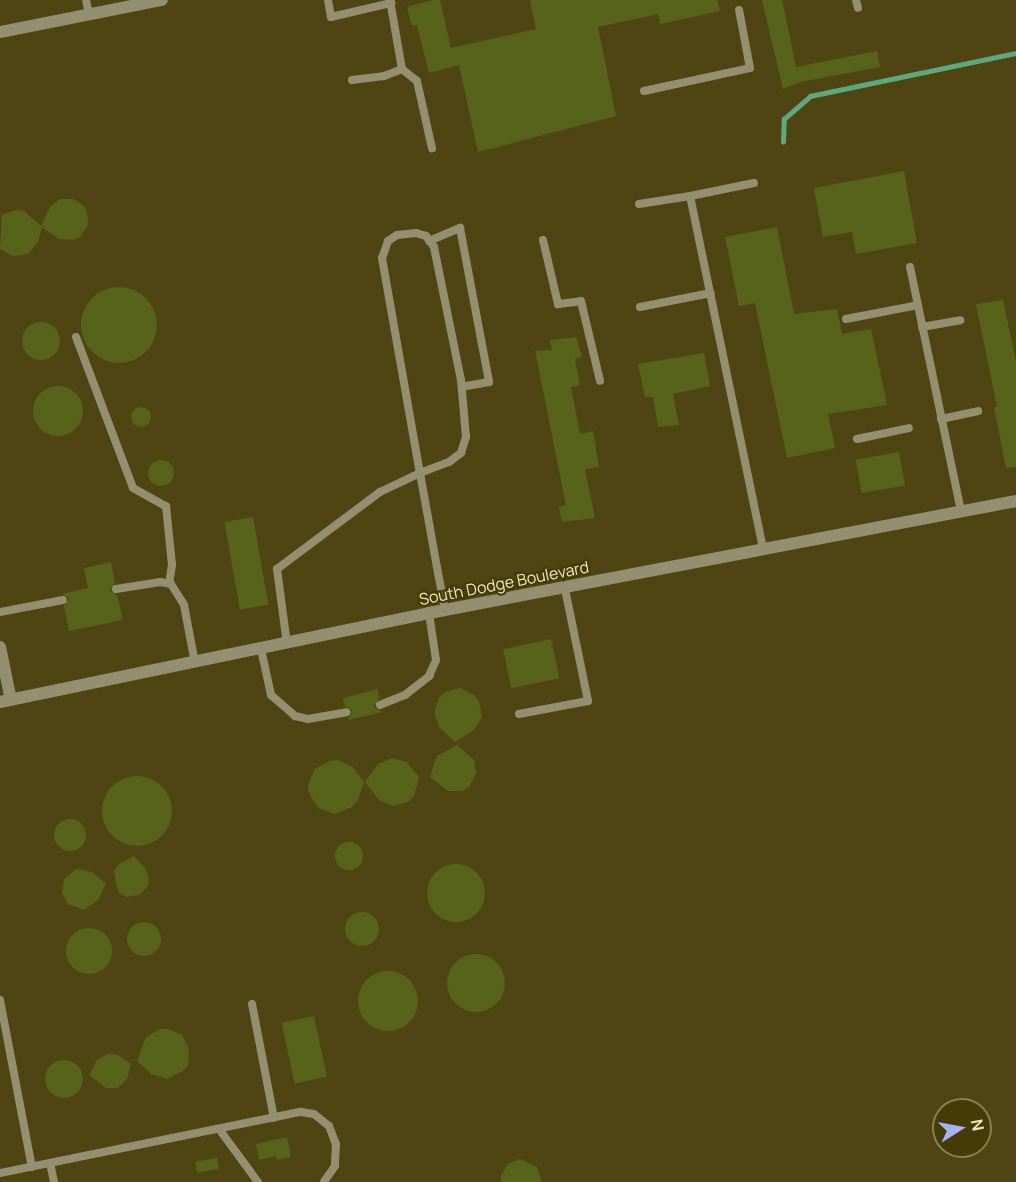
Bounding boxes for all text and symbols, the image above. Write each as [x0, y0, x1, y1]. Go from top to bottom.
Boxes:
street label: South Dodge Boulevard [417, 557, 591, 609]
north arrow [932, 1098, 992, 1158]
text: N [966, 1117, 990, 1133]

